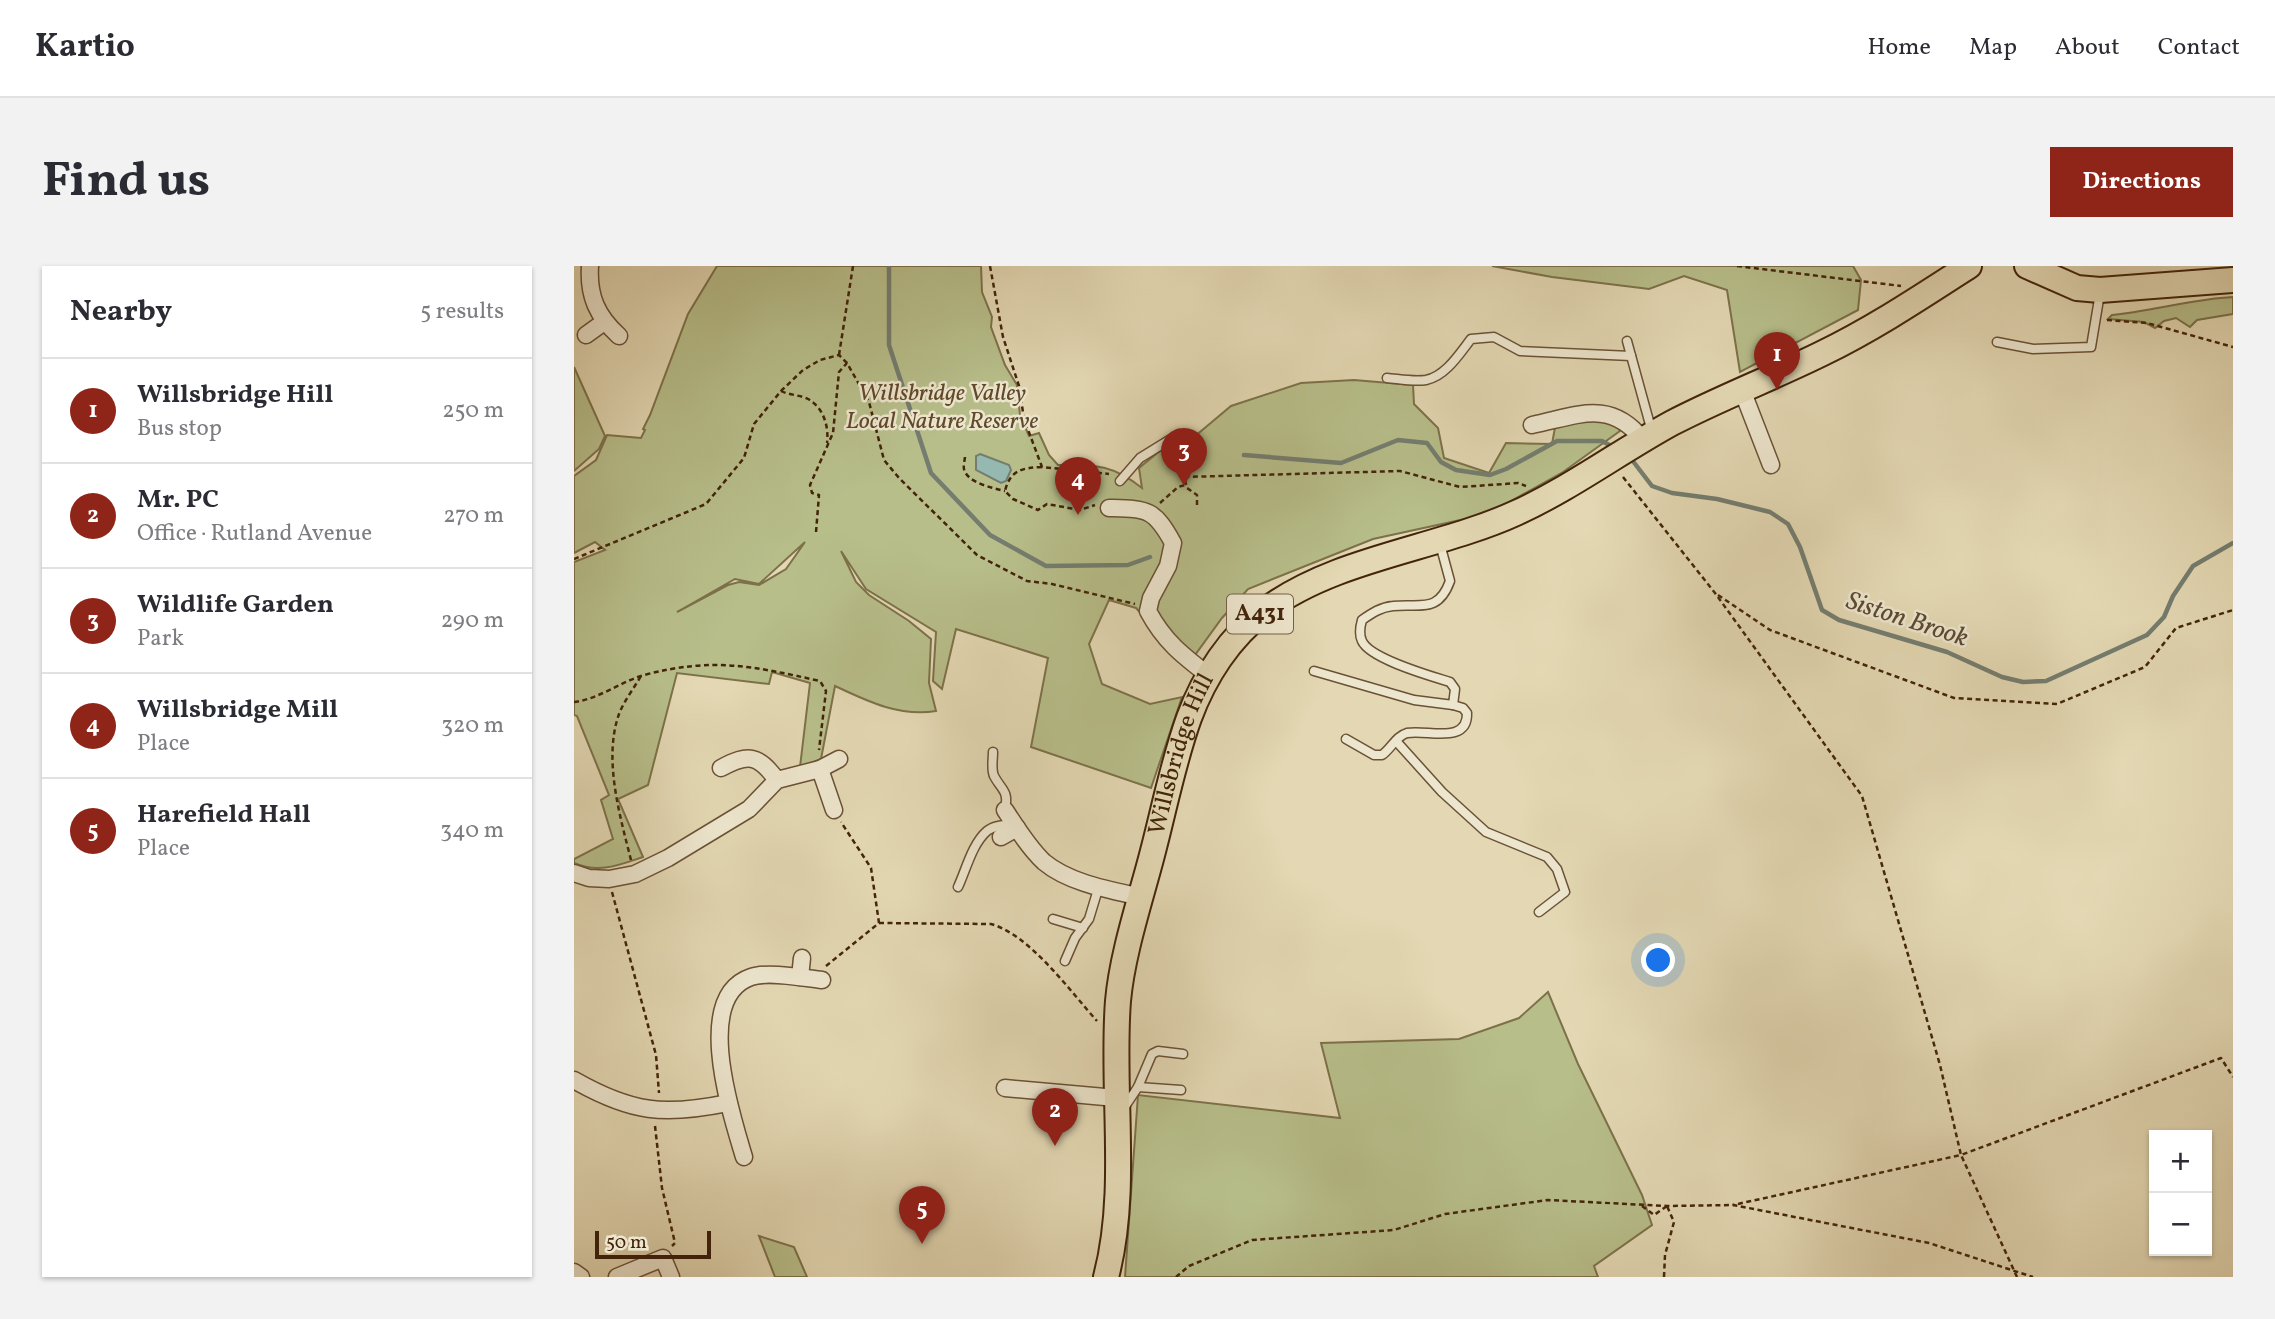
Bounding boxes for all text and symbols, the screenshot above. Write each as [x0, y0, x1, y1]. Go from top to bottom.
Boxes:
text: Kartio [35, 25, 135, 71]
text: Home [1867, 31, 1931, 65]
text: Map [1969, 31, 2017, 65]
text: About [2055, 31, 2120, 65]
text: Contact [2158, 31, 2240, 65]
button: Directions [2050, 147, 2233, 217]
text: Find us [42, 148, 210, 217]
text: Nearby [70, 291, 172, 333]
text: 5 results [420, 296, 504, 328]
pin: 1 [1754, 332, 1800, 390]
text: Willsbridge Hill [137, 377, 333, 413]
park label: Willsbridge Valley Local Nature Reserve [846, 377, 1038, 439]
text: 1 [88, 395, 98, 427]
text: 250 m [442, 395, 504, 427]
text: Bus stop [137, 413, 222, 445]
pin: 3 [1161, 428, 1207, 486]
pin: 4 [1055, 457, 1101, 515]
text: Mr. PC [137, 482, 219, 518]
text: 2 [87, 500, 99, 532]
text: 270 m [443, 500, 504, 532]
text: Office · Rutland Avenue [137, 518, 372, 550]
water label: Siston Brook [1841, 583, 1973, 657]
text: Wildlife Garden [137, 587, 334, 623]
road number: A431 [1227, 594, 1293, 634]
text: 3 [87, 605, 99, 637]
text: 290 m [441, 605, 504, 637]
text: Park [137, 623, 184, 655]
street label: Willsbridge Hill [1141, 667, 1223, 839]
text: Willsbridge Mill [137, 692, 338, 728]
text: 4 [86, 710, 100, 742]
text: 320 m [441, 710, 504, 742]
text: Place [137, 728, 190, 760]
text: Harefield Hall [137, 797, 311, 833]
text: 5 [87, 815, 99, 847]
text: 340 m [440, 815, 504, 847]
text: Place [137, 833, 190, 865]
your location [1641, 943, 1675, 977]
pin: 2 [1032, 1088, 1078, 1146]
map controls [2149, 1130, 2212, 1256]
button: + [2149, 1130, 2212, 1193]
pin: 5 [899, 1186, 945, 1244]
button: − [2149, 1193, 2212, 1256]
scale bar [595, 1228, 710, 1260]
text: 50 m [606, 1230, 647, 1256]

